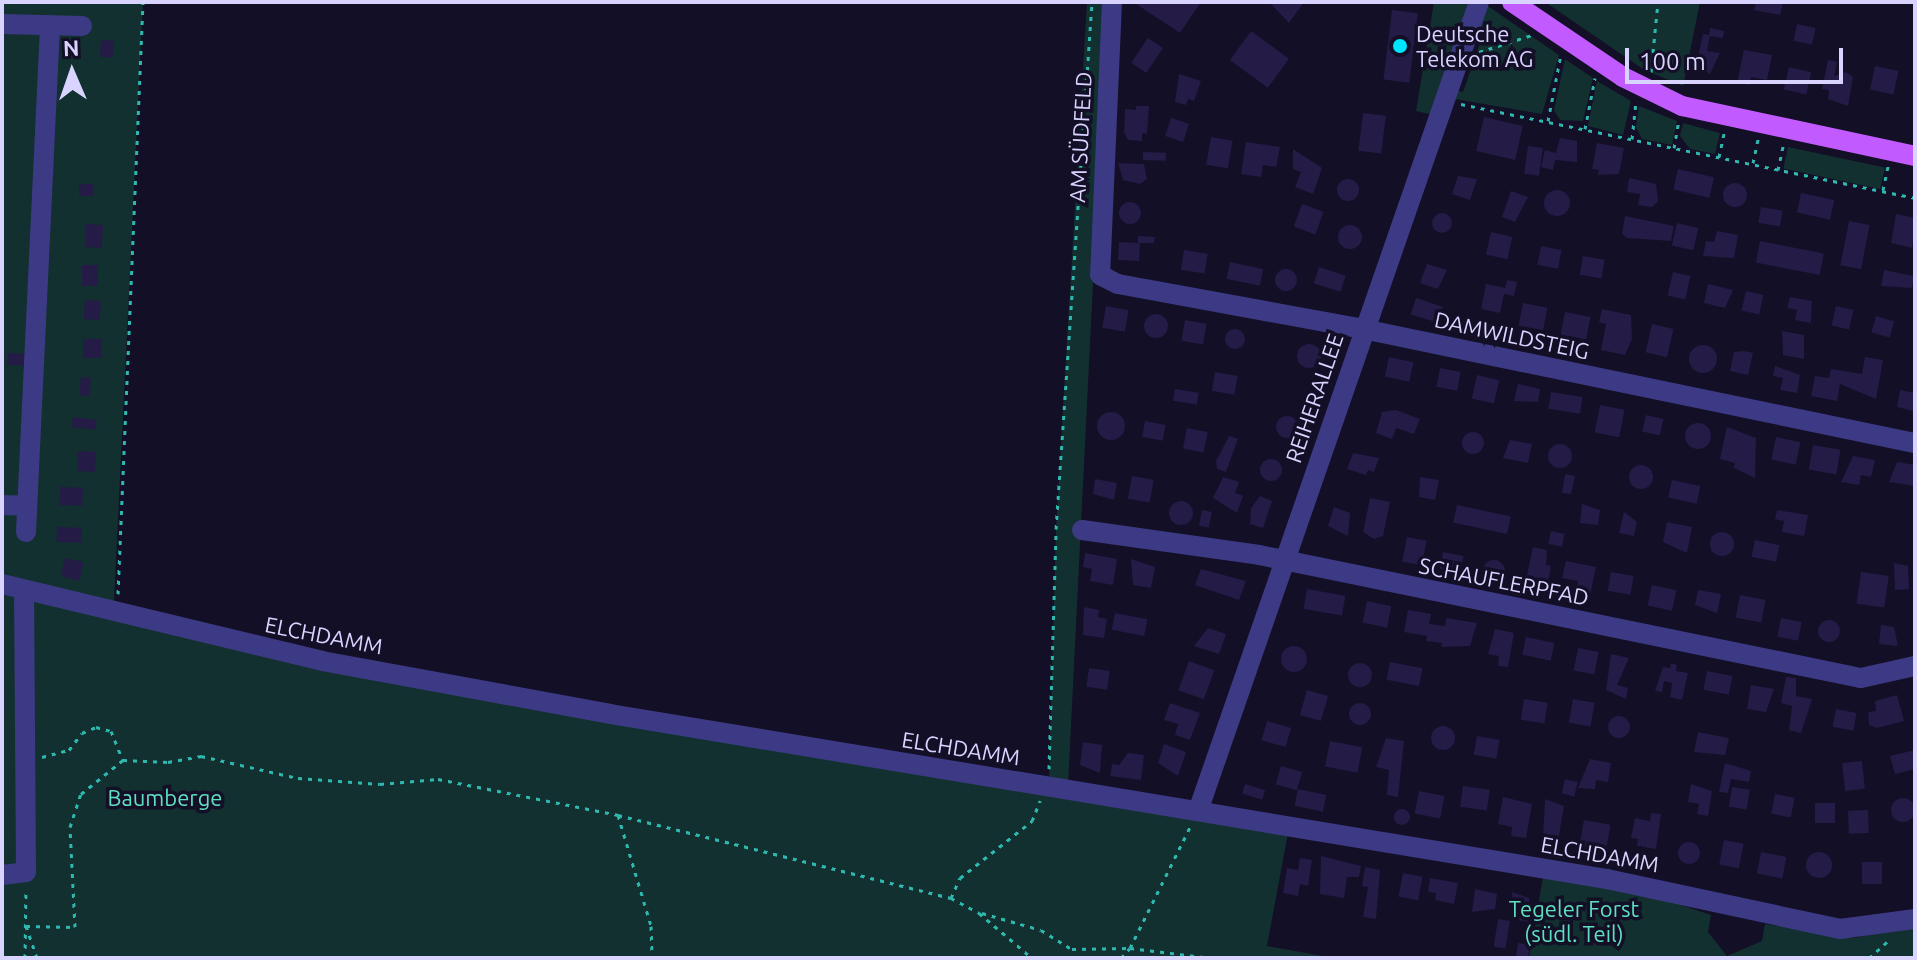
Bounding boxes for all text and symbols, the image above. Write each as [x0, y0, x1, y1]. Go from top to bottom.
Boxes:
place label: Deutsche Telekom AG [1416, 20, 1533, 72]
north arrow [32, 32, 112, 112]
scale bar [1629, 32, 1847, 82]
text: N [62, 35, 80, 60]
marker: Deutsche Telekom AG [1391, 37, 1409, 55]
text: 100 m [1639, 48, 1706, 75]
street label: AM SÜDFELD [1063, 71, 1097, 203]
street label: DAMWILDSTEIG [1432, 306, 1592, 364]
street label: REIHERALLEE [1280, 330, 1348, 466]
street label: SCHAUFLERPFAD [1417, 552, 1591, 610]
street label: ELCHDAMM [263, 611, 385, 659]
street label: ELCHDAMM [900, 726, 1022, 770]
park label: Baumberge [108, 785, 222, 811]
street label: ELCHDAMM [1539, 831, 1661, 877]
park label: Tegeler Forst (südl. Teil) [1509, 895, 1639, 946]

